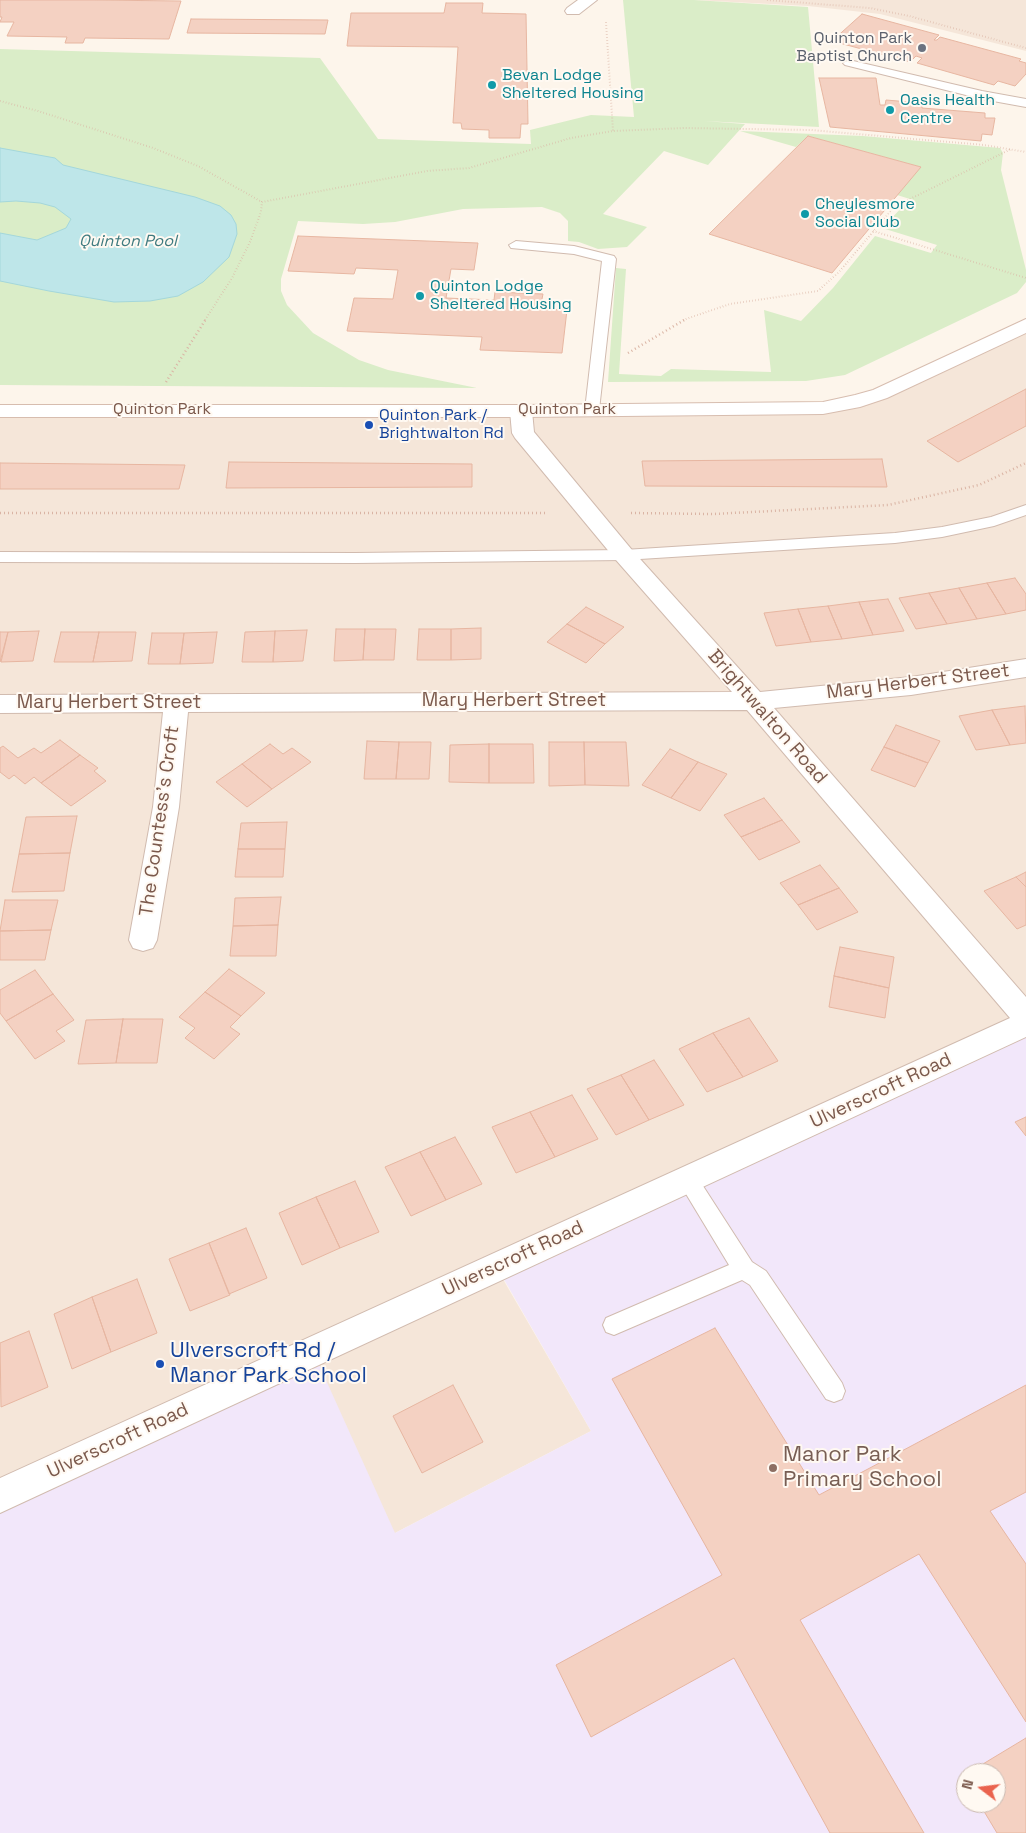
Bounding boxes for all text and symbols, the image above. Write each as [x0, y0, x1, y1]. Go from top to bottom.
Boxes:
place label: Quinton Park Baptist Church [796, 29, 912, 67]
marker: Quinton Park Baptist Church [916, 42, 928, 54]
place label: Bevan Lodge Sheltered Housing [502, 66, 644, 104]
marker: Bevan Lodge Sheltered Housing [486, 79, 498, 91]
place label: Oasis Health Centre [900, 91, 995, 129]
marker: Oasis Health Centre [884, 104, 896, 116]
place label: Cheylesmore Social Club [815, 195, 915, 233]
marker: Cheylesmore Social Club [799, 208, 811, 220]
water label: Quinton Pool [79, 232, 177, 252]
place label: Quinton Lodge Sheltered Housing [430, 277, 572, 315]
marker: Quinton Lodge Sheltered Housing [414, 290, 426, 302]
street label: Quinton Park [113, 400, 211, 420]
street label: Quinton Park [518, 400, 616, 420]
place label: Quinton Park / Brightwalton Rd [379, 406, 504, 444]
marker: Quinton Park / Brightwalton Rd [363, 419, 375, 431]
street label: Brightwalton Road [702, 645, 832, 789]
street label: Mary Herbert Street [825, 659, 1011, 705]
street label: Mary Herbert Street [422, 690, 606, 712]
street label: Mary Herbert Street [17, 692, 201, 714]
street label: The Countess's Croft [135, 724, 185, 918]
street label: Ulverscroft Road [807, 1048, 955, 1134]
street label: Ulverscroft Road [439, 1216, 587, 1302]
place label: Ulverscroft Rd / Manor Park School [170, 1338, 367, 1390]
marker: Ulverscroft Rd / Manor Park School [154, 1358, 166, 1370]
street label: Ulverscroft Road [44, 1398, 192, 1484]
place label: Manor Park Primary School [783, 1442, 942, 1494]
marker: Manor Park Primary School [767, 1462, 779, 1474]
north arrow [956, 1763, 1006, 1813]
text: N [958, 1778, 977, 1791]

